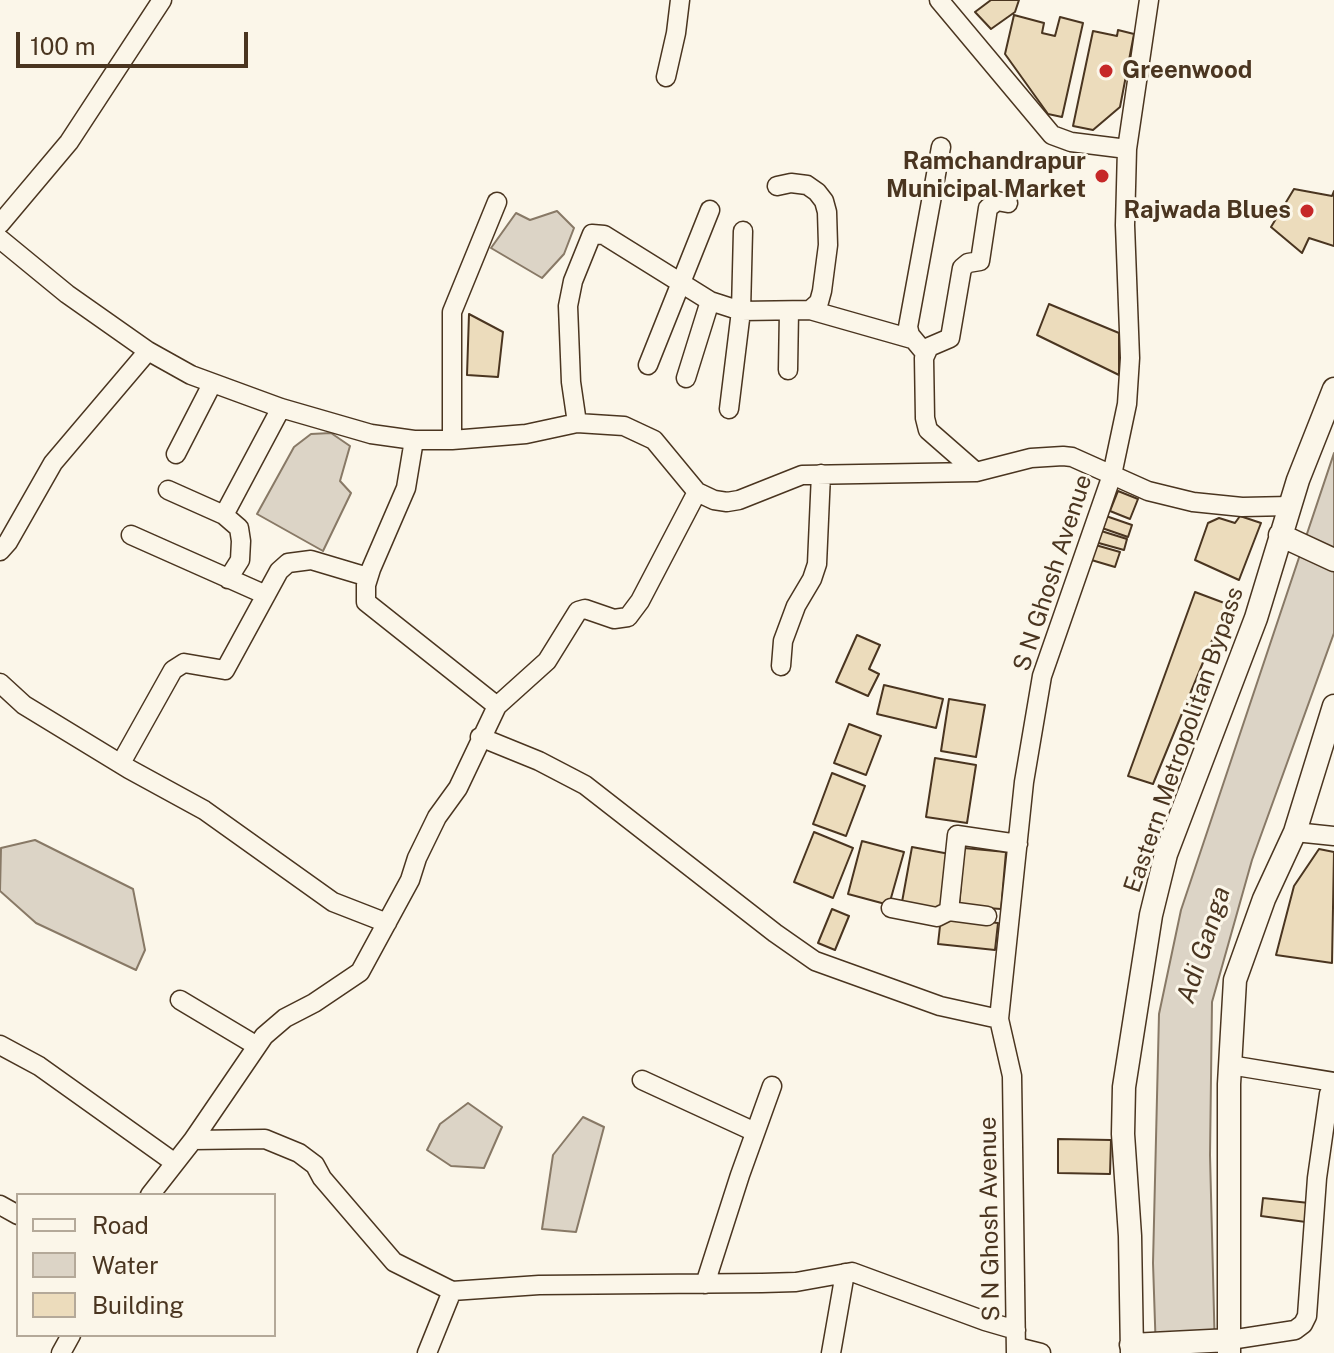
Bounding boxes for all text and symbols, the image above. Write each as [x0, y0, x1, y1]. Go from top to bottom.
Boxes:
scale bar [20, 16, 252, 66]
text: 100 m [30, 32, 96, 60]
place label: Greenwood [1122, 57, 1252, 85]
marker: Greenwood [1097, 62, 1115, 80]
place label: Ramchandrapur Municipal Market [886, 148, 1086, 204]
marker: Ramchandrapur Municipal Market [1093, 167, 1111, 185]
place label: Rajwada Blues [1123, 197, 1291, 225]
marker: Rajwada Blues [1298, 202, 1316, 220]
street label: S N Ghosh Avenue [1008, 471, 1098, 675]
street label: Eastern Metropolitan Bypass [1118, 583, 1250, 897]
water label: Adi Ganga [1170, 883, 1238, 1007]
street label: S N Ghosh Avenue [974, 1116, 1006, 1322]
legend [16, 1193, 276, 1337]
text: Road [92, 1211, 149, 1239]
text: Water [92, 1251, 159, 1279]
text: Building [92, 1291, 184, 1319]

